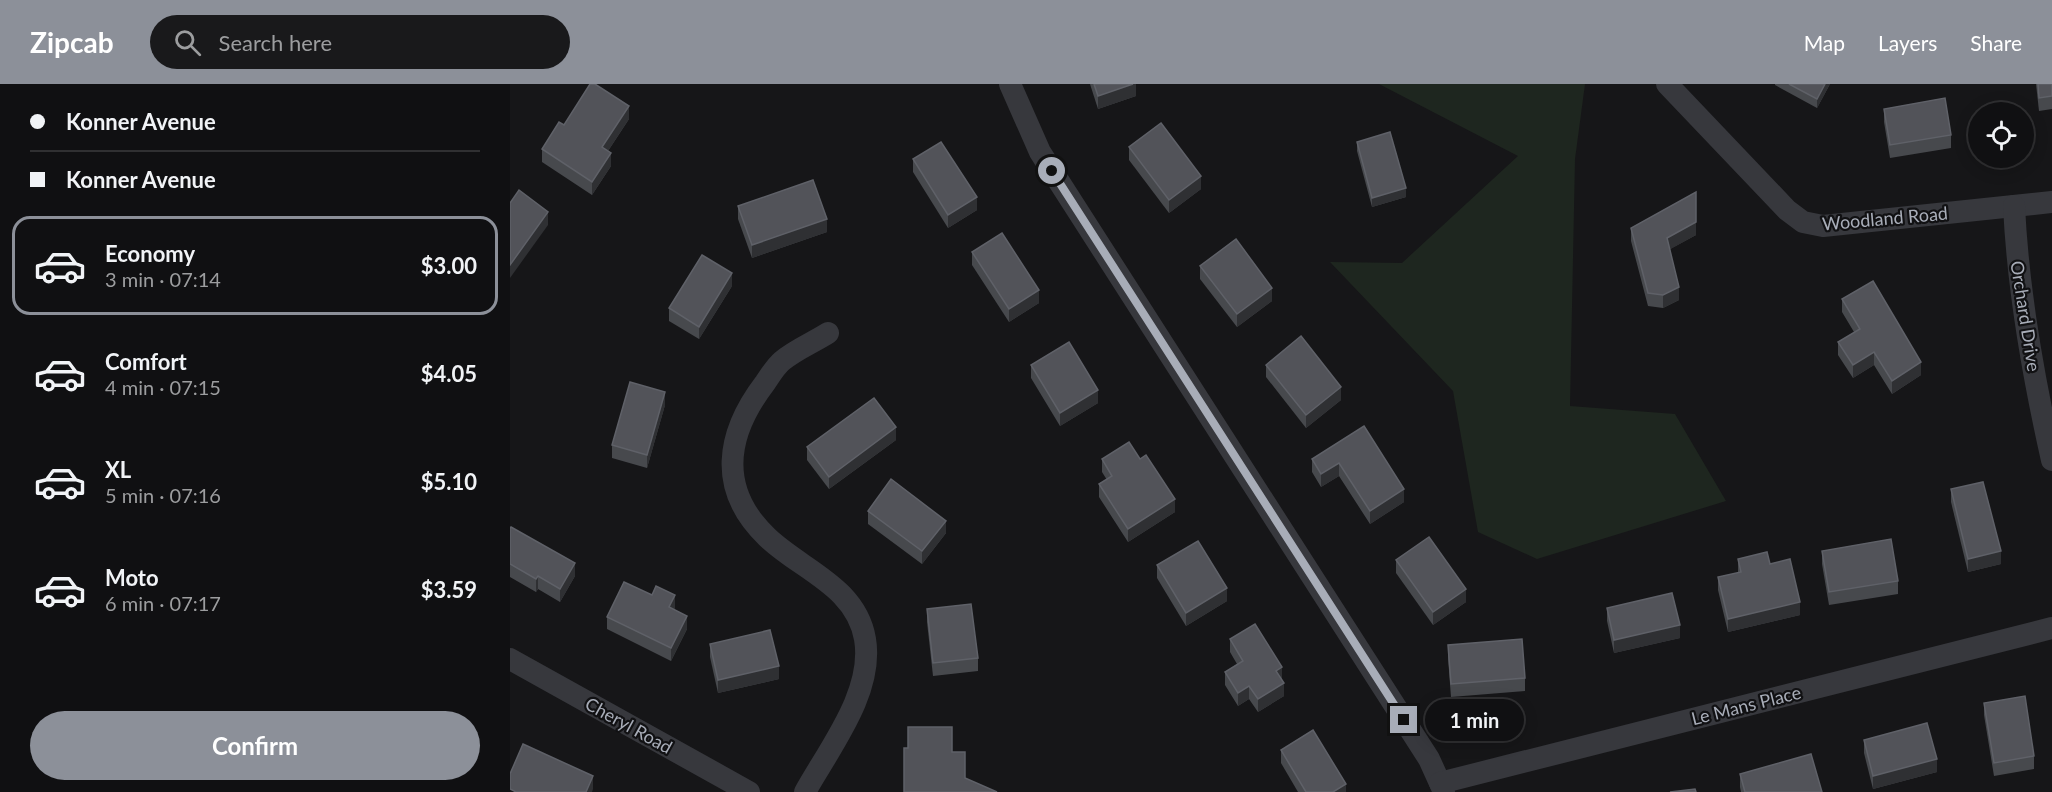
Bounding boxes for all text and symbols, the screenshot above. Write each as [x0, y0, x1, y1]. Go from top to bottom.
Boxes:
search box [150, 15, 570, 69]
text: Zipcab [30, 25, 114, 59]
icon: search [171, 26, 204, 59]
text: Search here [219, 29, 332, 56]
text: Map [1804, 30, 1845, 55]
text: Layers [1878, 30, 1937, 55]
text: Share [1970, 30, 2022, 55]
map controls [1968, 102, 2034, 168]
button: locate [1968, 102, 2034, 168]
text: Konner Avenue [66, 108, 216, 135]
route start [1038, 157, 1065, 184]
text: Konner Avenue [66, 166, 216, 193]
street label: Woodland Road [1821, 202, 1949, 234]
icon: car [33, 239, 87, 293]
text: Economy [105, 240, 195, 267]
text: $3.00 [421, 252, 477, 279]
street label: Orchard Drive [2006, 259, 2046, 373]
text: 3 min · 07:14 [105, 267, 221, 291]
icon: car [33, 347, 87, 401]
text: Comfort [105, 348, 187, 375]
text: $4.05 [421, 360, 477, 387]
text: 4 min · 07:15 [105, 375, 221, 399]
icon: car [33, 455, 87, 509]
text: XL [105, 456, 131, 483]
text: $5.10 [421, 468, 477, 495]
text: 5 min · 07:16 [105, 483, 221, 507]
icon: car [33, 563, 87, 617]
text: Moto [105, 564, 159, 591]
text: $3.59 [421, 576, 477, 603]
text: 6 min · 07:17 [105, 591, 221, 615]
street label: Le Mans Place [1689, 681, 1803, 729]
street label: Cheryl Road [582, 692, 676, 758]
callout: 1 min [1425, 699, 1524, 741]
route end [1390, 706, 1417, 733]
text: 1 min [1450, 708, 1499, 732]
button: Confirm [30, 711, 480, 780]

